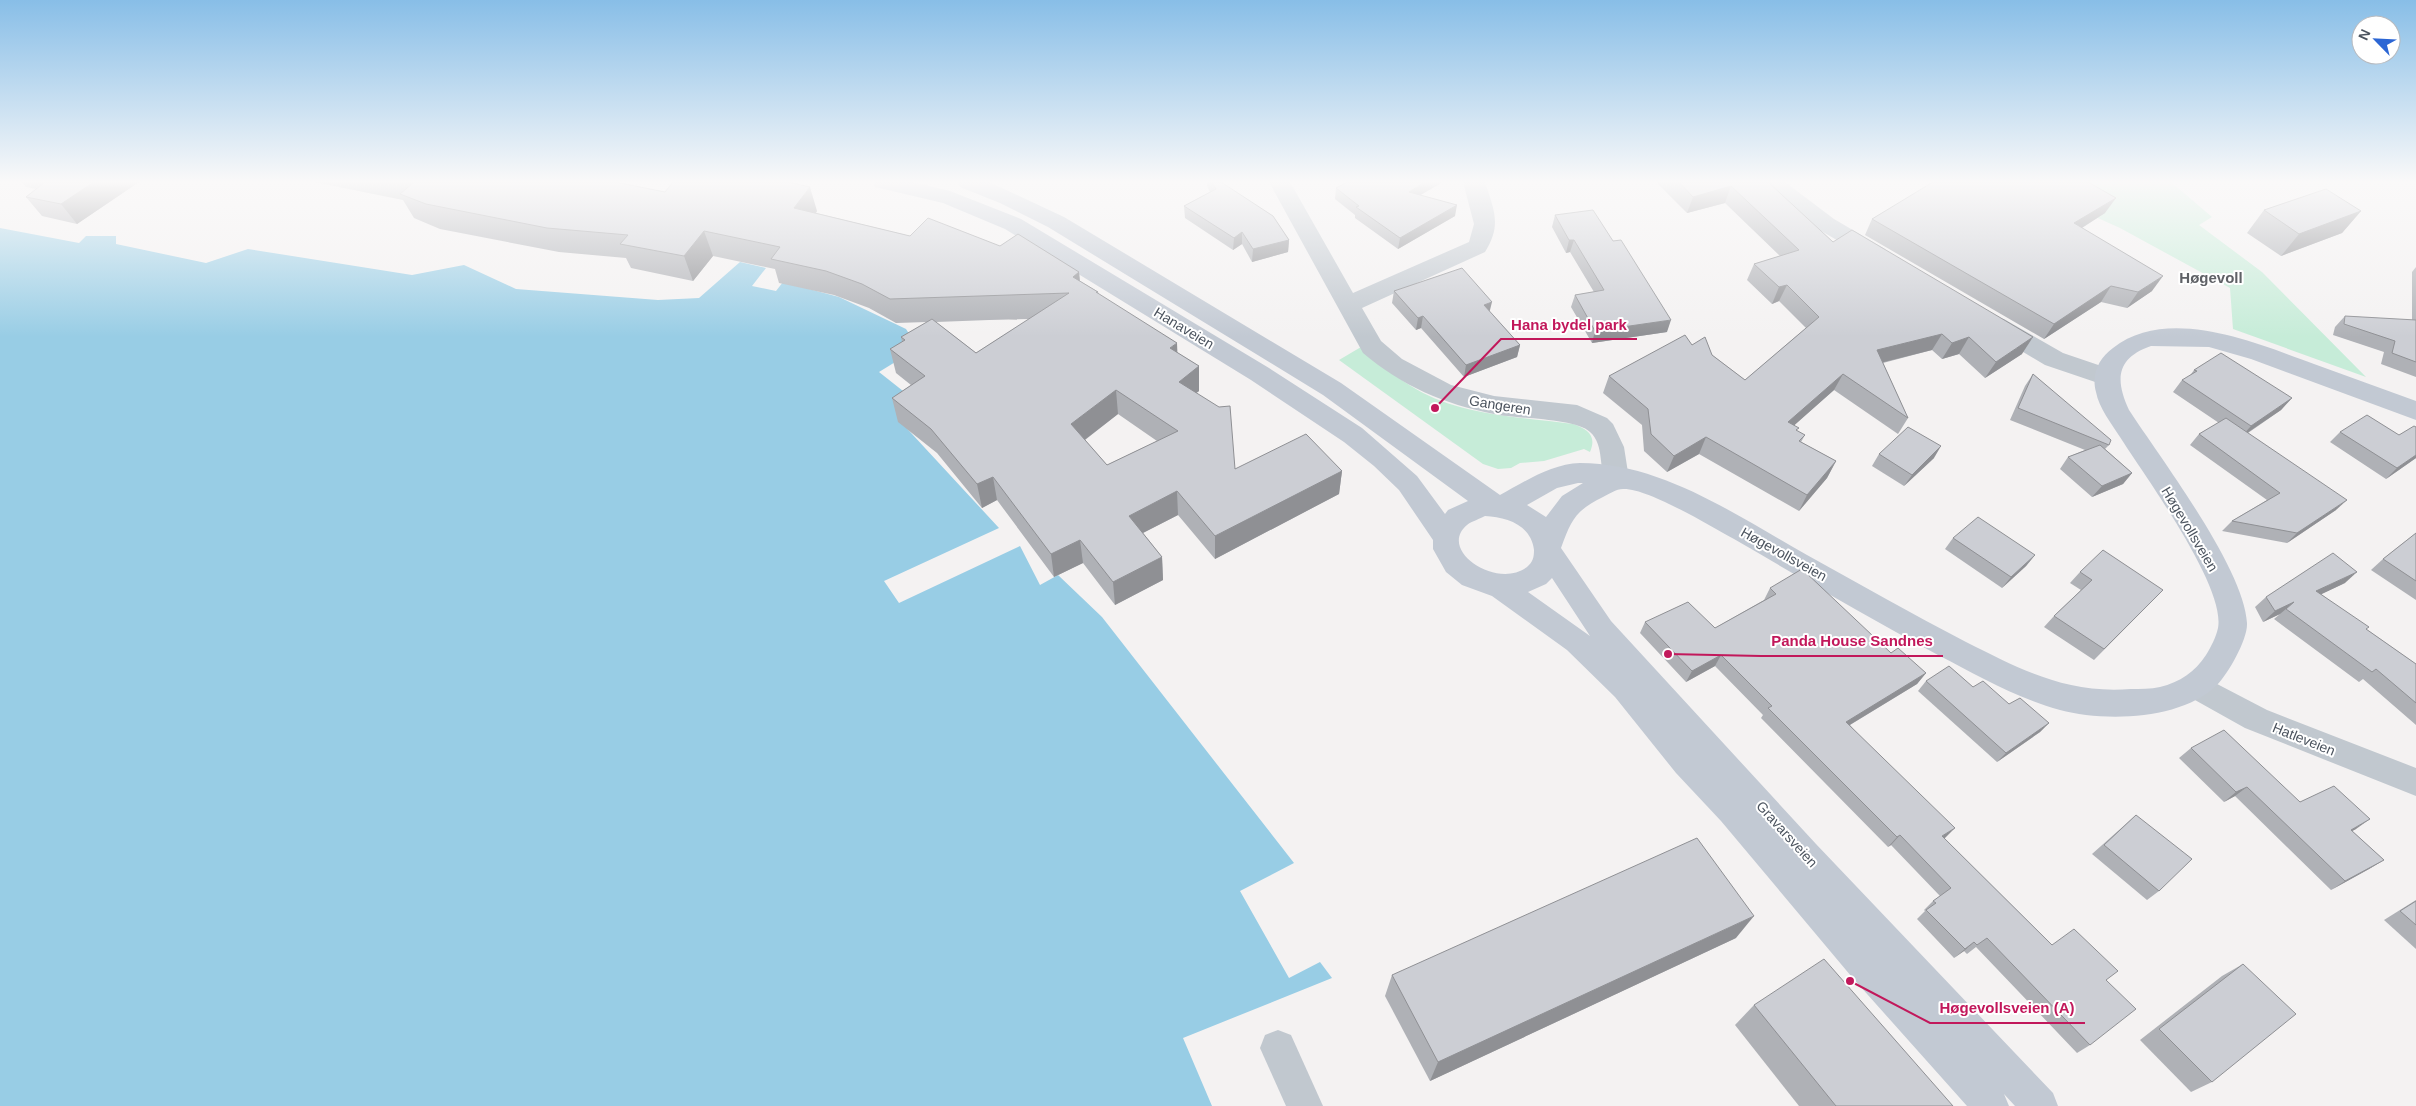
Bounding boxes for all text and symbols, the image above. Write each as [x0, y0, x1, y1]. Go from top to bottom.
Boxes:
north arrow [2351, 15, 2401, 65]
text: N [2355, 27, 2373, 43]
district label: Høgevoll [2179, 269, 2243, 286]
street label: Hanaveien [1151, 304, 1217, 352]
callout: Hana bydel park [1501, 309, 1637, 339]
text: Hana bydel park [1511, 316, 1628, 333]
street label: Gangeren [1468, 392, 1532, 418]
street label: Høgevollsveien [2158, 484, 2222, 574]
street label: Høgevollsveien [1738, 524, 1830, 584]
callout: Panda House Sandnes [1761, 626, 1943, 656]
text: Panda House Sandnes [1771, 632, 1933, 649]
street label: Hatleveien [2270, 719, 2338, 759]
street label: Gravarsveien [1753, 798, 1821, 870]
callout: Høgevollsveien (A) [1930, 993, 2085, 1023]
text: Høgevollsveien (A) [1939, 999, 2075, 1016]

